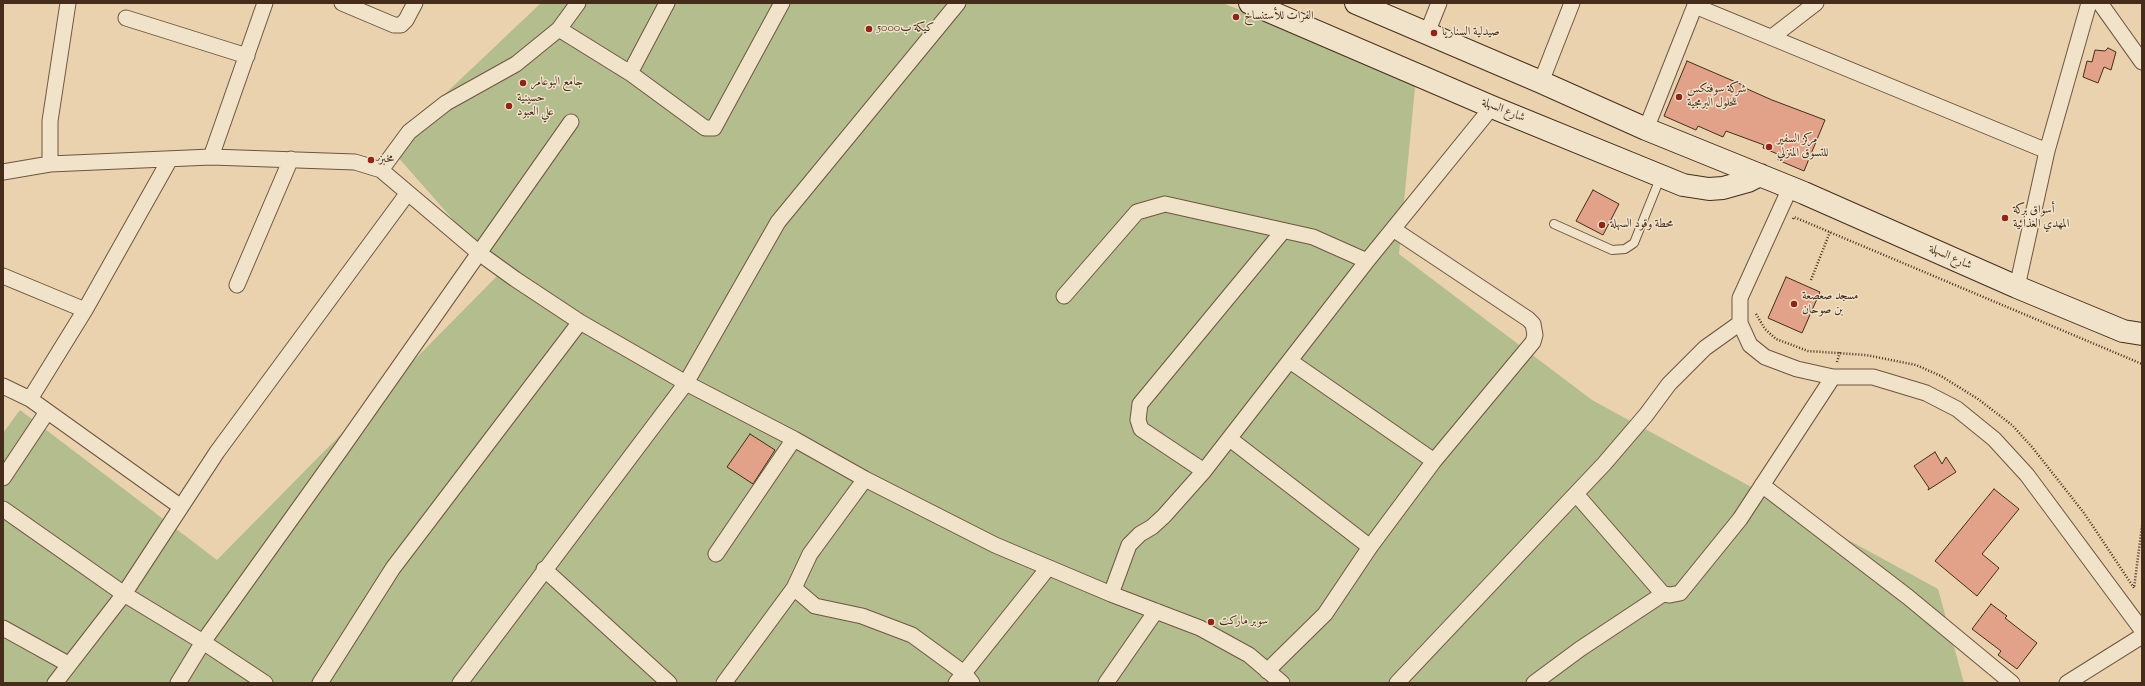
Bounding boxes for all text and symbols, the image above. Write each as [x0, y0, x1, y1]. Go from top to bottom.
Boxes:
place label: الفرات للأستنساخ [1244, 10, 1314, 24]
marker: الفرات للأستنساخ [1231, 12, 1241, 22]
place label: كيكة ب5000 [877, 22, 934, 36]
marker: كيكة ب5000 [864, 24, 874, 34]
place label: صيدلية السناريا [1442, 26, 1500, 40]
marker: صيدلية السناريا [1429, 28, 1439, 38]
place label: جامع البوعامر [531, 76, 583, 90]
marker: جامع البوعامر [518, 78, 528, 88]
place label: شركة سوفتكس للحلول البرمجية [1687, 83, 1746, 111]
place label: حسينية علي العبود [517, 92, 554, 120]
marker: شركة سوفتكس للحلول البرمجية [1674, 92, 1684, 102]
street label: شارع السهلة [1479, 96, 1527, 126]
marker: حسينية علي العبود [504, 101, 514, 111]
place label: مركز السفير للتسوق المنزلي [1777, 133, 1828, 161]
marker: مركز السفير للتسوق المنزلي [1764, 142, 1774, 152]
place label: مخبز [379, 153, 394, 167]
marker: مخبز [366, 155, 376, 165]
place label: أسواق بركة المهدي الغذائية [2013, 204, 2069, 232]
marker: أسواق بركة المهدي الغذائية [2000, 213, 2010, 223]
place label: محطة وقود السهلة [1610, 218, 1673, 232]
marker: محطة وقود السهلة [1597, 220, 1607, 230]
street label: شارع السهلة [1926, 242, 1974, 274]
place label: مسجد صعصعة بن صوحان [1802, 290, 1858, 318]
marker: مسجد صعصعة بن صوحان [1789, 299, 1799, 309]
place label: سوبر ماركت [1219, 615, 1268, 629]
marker: سوبر ماركت [1206, 617, 1216, 627]

